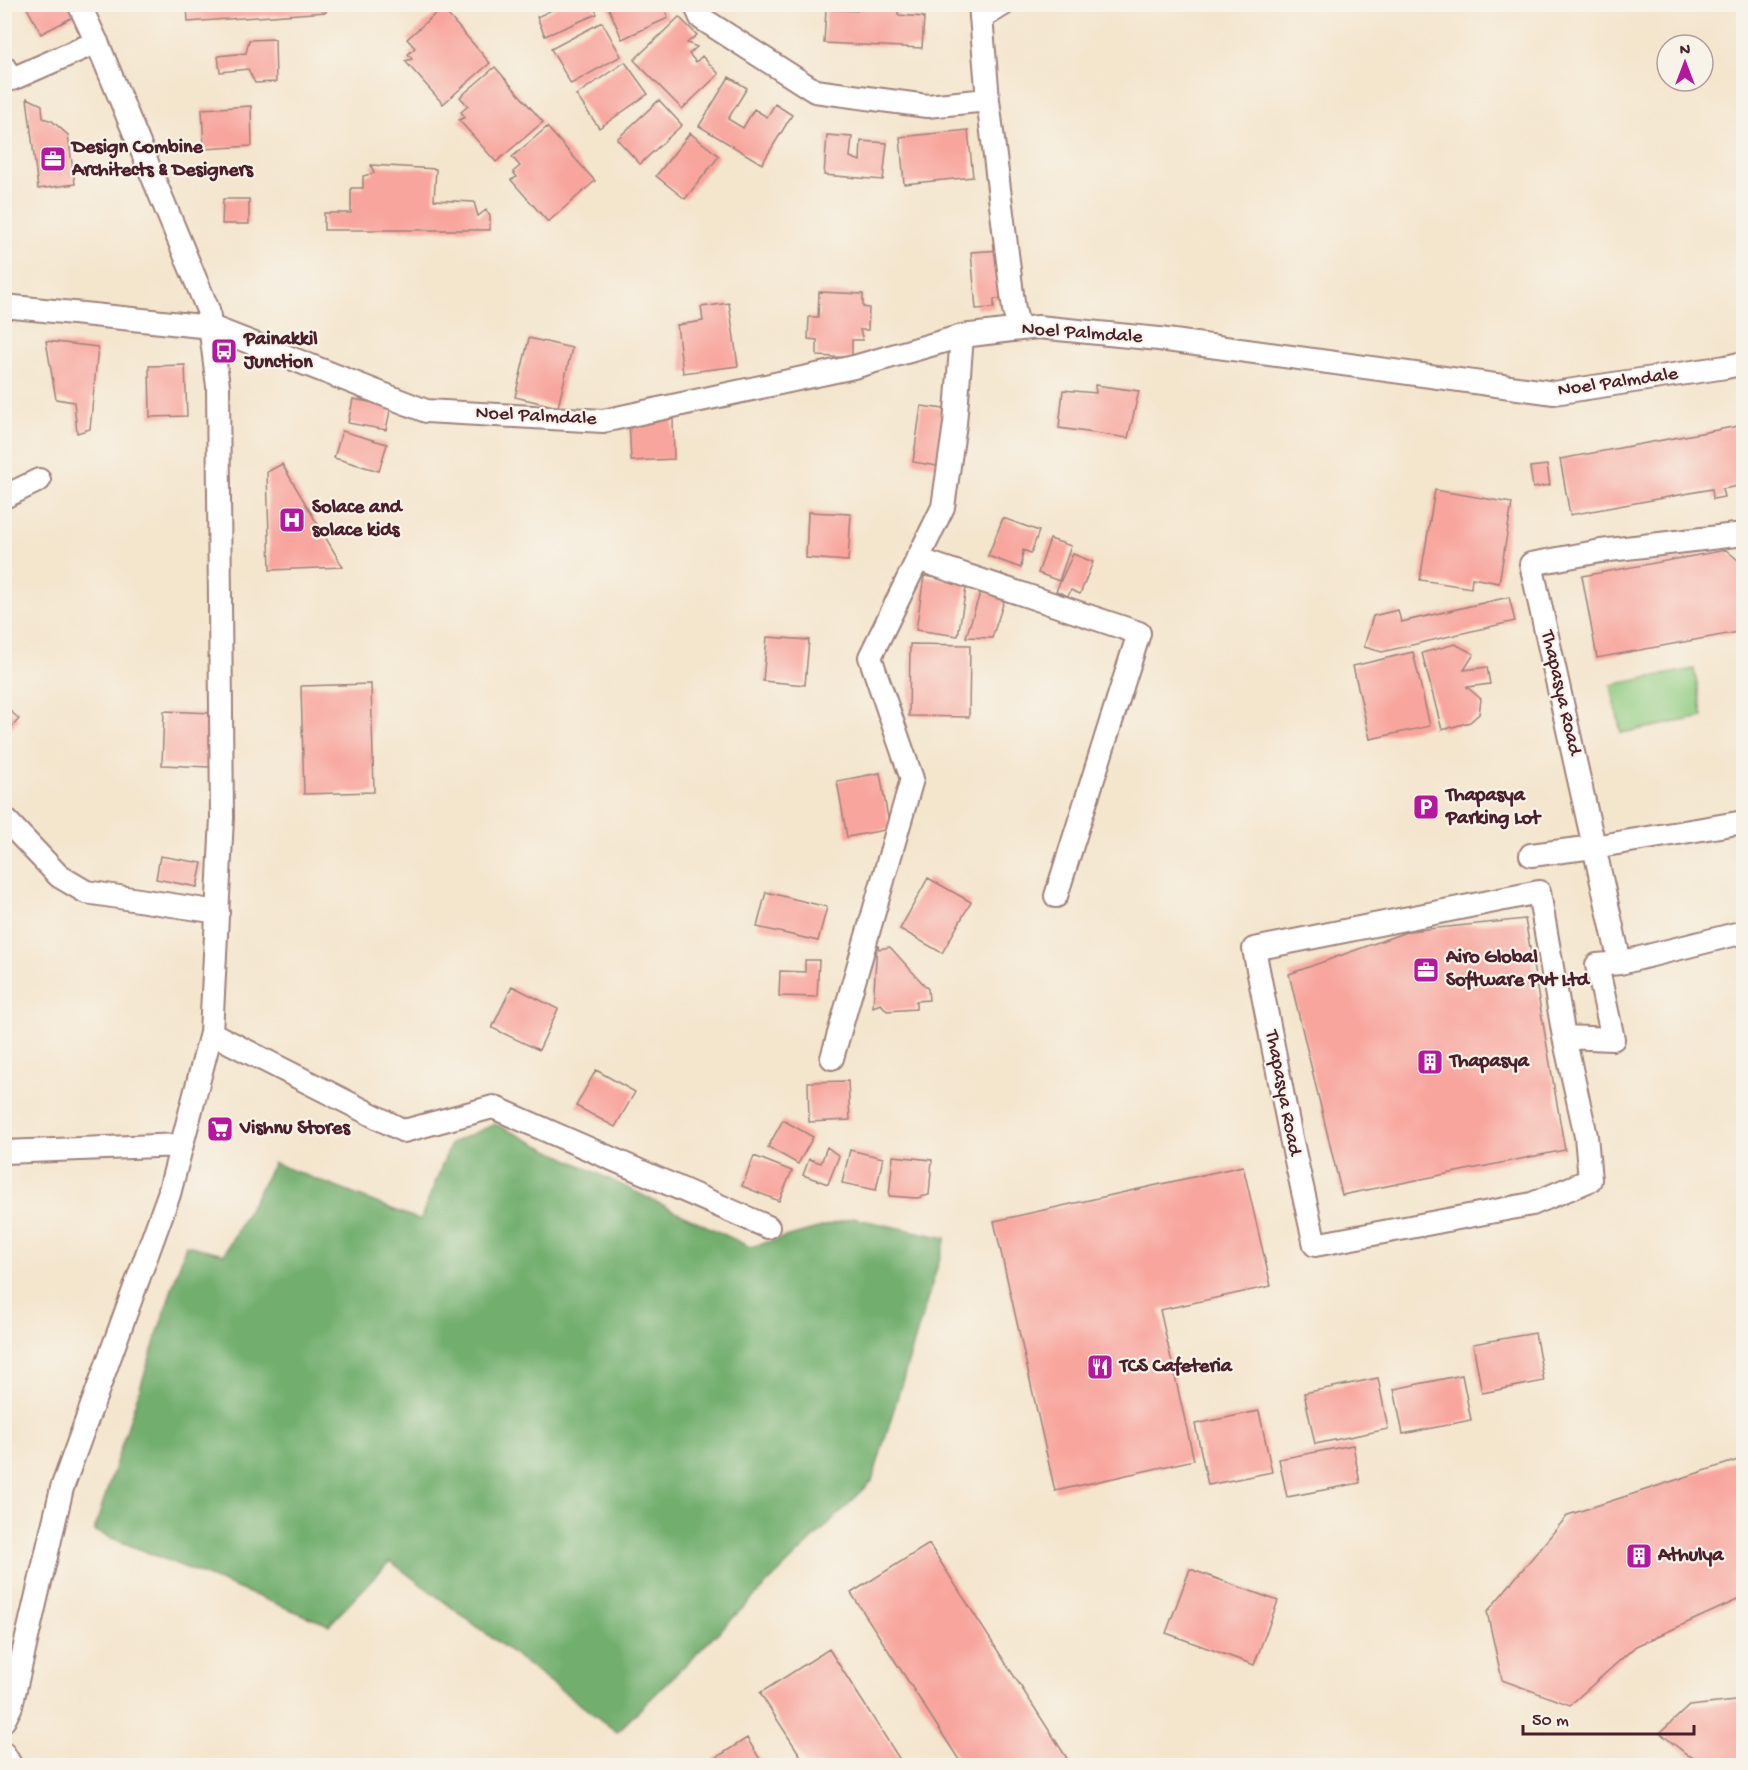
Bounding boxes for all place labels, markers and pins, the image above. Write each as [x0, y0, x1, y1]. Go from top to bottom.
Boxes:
place label: Design Combine Architects & Designers [70, 137, 255, 183]
office icon: Design Combine Architects & Designers [38, 144, 68, 174]
place label: Painakkil Junction [243, 329, 318, 375]
bus stop icon: Painakkil Junction [209, 336, 239, 366]
place label: Solace and solace kids [312, 497, 404, 543]
hospital icon: Solace and solace kids [277, 505, 307, 535]
place label: Thapasya Parking Lot [1444, 785, 1542, 831]
parking icon: Thapasya Parking Lot [1411, 792, 1441, 822]
place label: Airo Global Software Pvt Ltd [1445, 947, 1591, 993]
office icon: Airo Global Software Pvt Ltd [1411, 955, 1441, 985]
building icon: Thapasya [1415, 1047, 1445, 1077]
place label: Thapasya [1448, 1051, 1530, 1074]
supermarket icon: Vishnu Stores [205, 1114, 235, 1144]
place label: Vishnu Stores [239, 1118, 351, 1141]
restaurant icon: TCS Cafeteria [1085, 1352, 1115, 1382]
place label: TCS Cafeteria [1118, 1356, 1233, 1379]
building icon: Athulya [1624, 1541, 1654, 1571]
place label: Athulya [1657, 1545, 1724, 1568]

